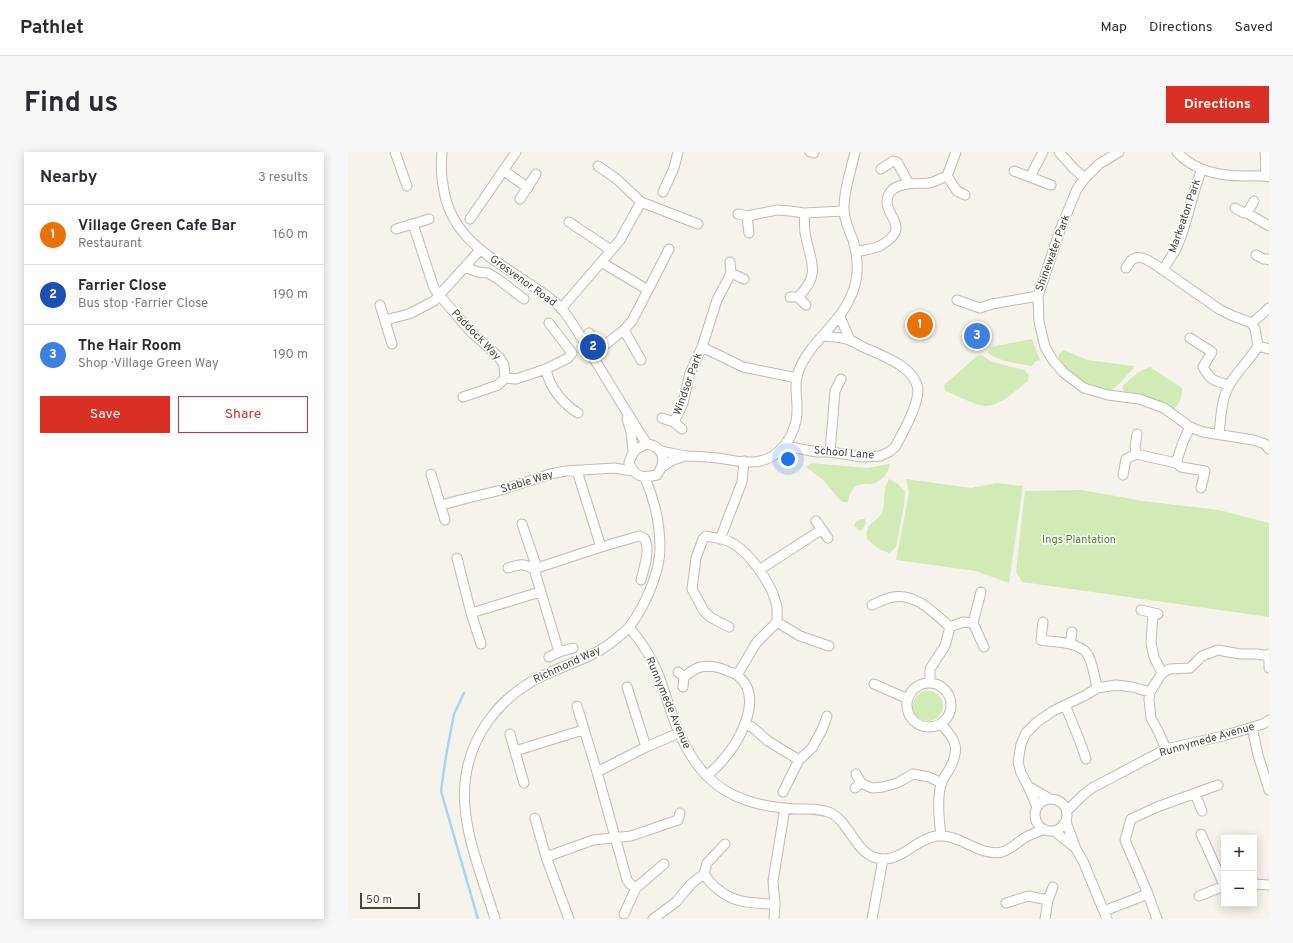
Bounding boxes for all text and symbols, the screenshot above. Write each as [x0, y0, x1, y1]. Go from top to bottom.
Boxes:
text: Pathlet [20, 16, 84, 40]
text: Map [1101, 19, 1127, 36]
text: Directions [1149, 19, 1213, 36]
text: Saved [1235, 19, 1273, 36]
text: Find us [24, 86, 118, 122]
button: Directions [1166, 86, 1269, 123]
text: Nearby [40, 167, 97, 189]
text: 3 results [258, 170, 308, 186]
street label: Markeaton Park [1166, 177, 1204, 255]
street label: Shinewater Park [1033, 213, 1073, 293]
text: Village Green Cafe Bar [78, 217, 236, 236]
text: 1 [50, 227, 56, 243]
text: 160 m [273, 227, 308, 243]
text: Restaurant [78, 236, 142, 252]
street label: Grosvenor Road [487, 252, 559, 310]
text: Farrier Close [78, 277, 167, 296]
text: 2 [49, 287, 57, 303]
text: 190 m [273, 287, 308, 303]
text: Bus stop · Farrier Close [78, 296, 208, 312]
street label: Paddock Way [448, 307, 504, 364]
pin: 1 [907, 310, 933, 340]
pin: 3 [964, 321, 990, 351]
pin: 2 [580, 332, 606, 362]
text: The Hair Room [78, 337, 181, 356]
text: 3 [49, 347, 57, 363]
text: 190 m [273, 347, 308, 363]
street label: Windsor Park [670, 351, 706, 417]
text: Shop · Village Green Way [78, 356, 219, 372]
button: Save [40, 396, 170, 433]
button: Share [178, 396, 308, 433]
street label: School Lane [813, 443, 875, 463]
your location [778, 449, 798, 469]
street label: Stable Way [499, 467, 555, 497]
park label: Ings Plantation [1042, 533, 1116, 547]
street label: Richmond Way [531, 643, 603, 687]
street label: Runnymede Avenue [642, 655, 694, 751]
street label: Runnymede Avenue [1158, 720, 1256, 760]
map controls [1221, 835, 1257, 907]
button: + [1221, 835, 1257, 871]
button: − [1221, 871, 1257, 907]
scale bar [360, 891, 420, 910]
text: 50 m [366, 893, 392, 907]

